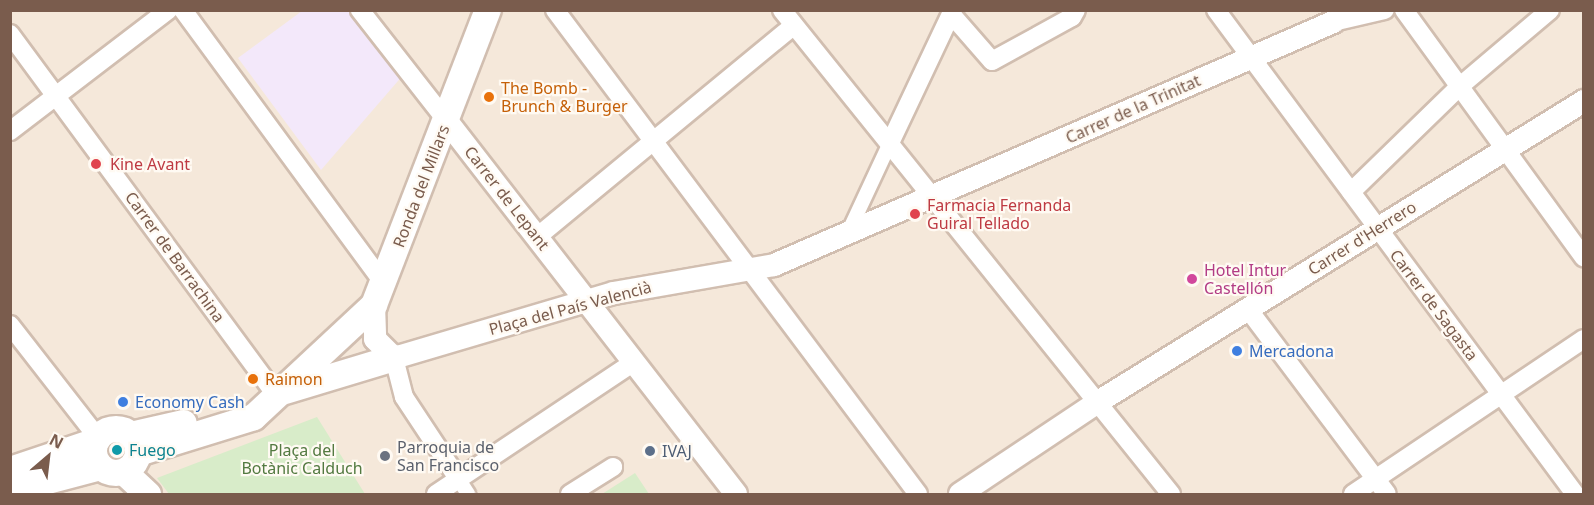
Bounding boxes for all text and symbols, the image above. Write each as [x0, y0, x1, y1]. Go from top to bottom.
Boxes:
street label: Carrer de la Trinitat [1063, 71, 1203, 147]
place label: The Bomb - Brunch & Burger [501, 78, 628, 116]
marker: The Bomb - Brunch & Burger [482, 90, 496, 104]
street label: Ronda del Millars [389, 122, 453, 250]
street label: Carrer de Lepant [460, 142, 554, 254]
place label: Kine Avant [110, 154, 190, 174]
marker: Kine Avant [87, 155, 105, 173]
street label: Carrer de Barrachina [121, 188, 229, 326]
place label: Farmacia Fernanda Guiral Tellado [927, 195, 1071, 233]
street label: Carrer d'Herrero [1304, 197, 1420, 279]
marker: Farmacia Fernanda Guiral Tellado [908, 207, 922, 221]
street label: Carrer de Sagasta [1386, 246, 1482, 364]
place label: Hotel Intur Castellón [1204, 260, 1286, 298]
marker: Hotel Intur Castellón [1185, 272, 1199, 286]
street label: Plaça del País Valencià [487, 277, 653, 339]
place label: Mercadona [1249, 341, 1334, 361]
marker: Mercadona [1230, 344, 1244, 358]
place label: Raimon [265, 369, 323, 389]
marker: Raimon [246, 372, 260, 386]
place label: Economy Cash [135, 392, 245, 412]
marker: Economy Cash [116, 395, 130, 409]
north arrow [18, 427, 78, 487]
text: N [46, 428, 67, 454]
place label: Parroquia de San Francisco [397, 437, 499, 475]
place label: Fuego [129, 440, 176, 460]
park label: Plaça del Botànic Calduch [241, 440, 363, 478]
place label: IVAJ [662, 441, 692, 461]
marker: Fuego [110, 443, 124, 457]
marker: IVAJ [643, 444, 657, 458]
marker: Parroquia de San Francisco [378, 449, 392, 463]

